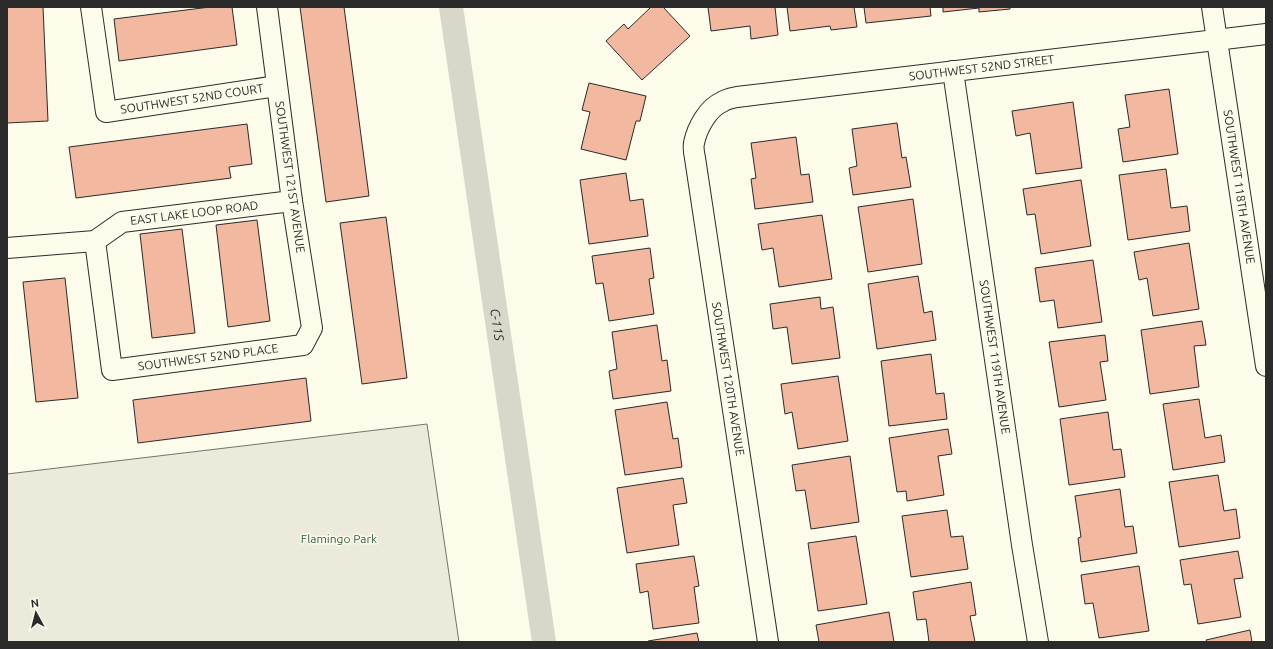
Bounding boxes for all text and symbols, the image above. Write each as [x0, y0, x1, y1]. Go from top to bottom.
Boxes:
street label: SOUTHWEST 52ND STREET [908, 52, 1055, 82]
street label: SOUTHWEST 52ND COURT [119, 81, 265, 116]
street label: SOUTHWEST 121ST AVENUE [273, 100, 308, 254]
street label: SOUTHWEST 118TH AVENUE [1222, 109, 1258, 265]
street label: EAST LAKE LOOP ROAD [129, 198, 259, 227]
street label: SOUTHWEST 119TH AVENUE [977, 279, 1013, 435]
street label: SOUTHWEST 120TH AVENUE [710, 301, 747, 457]
water label: C-11S [488, 308, 507, 342]
street label: SOUTHWEST 52ND PLACE [137, 341, 279, 373]
park label: Flamingo Park [301, 532, 377, 545]
north arrow [16, 593, 56, 633]
text: N [30, 597, 40, 610]

